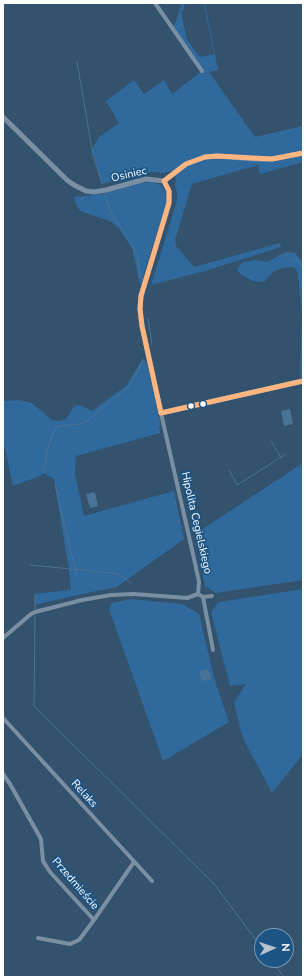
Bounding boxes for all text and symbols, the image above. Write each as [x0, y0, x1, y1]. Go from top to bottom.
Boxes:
street label: Osiniec [110, 165, 148, 185]
unlabelled marker [198, 399, 208, 409]
unlabelled marker [186, 401, 196, 411]
street label: Hipolita Cegielskiego [178, 471, 214, 575]
street label: Relaks [68, 777, 100, 811]
street label: Przedmieście [49, 855, 101, 913]
north arrow [254, 928, 294, 968]
text: N [278, 943, 293, 952]

